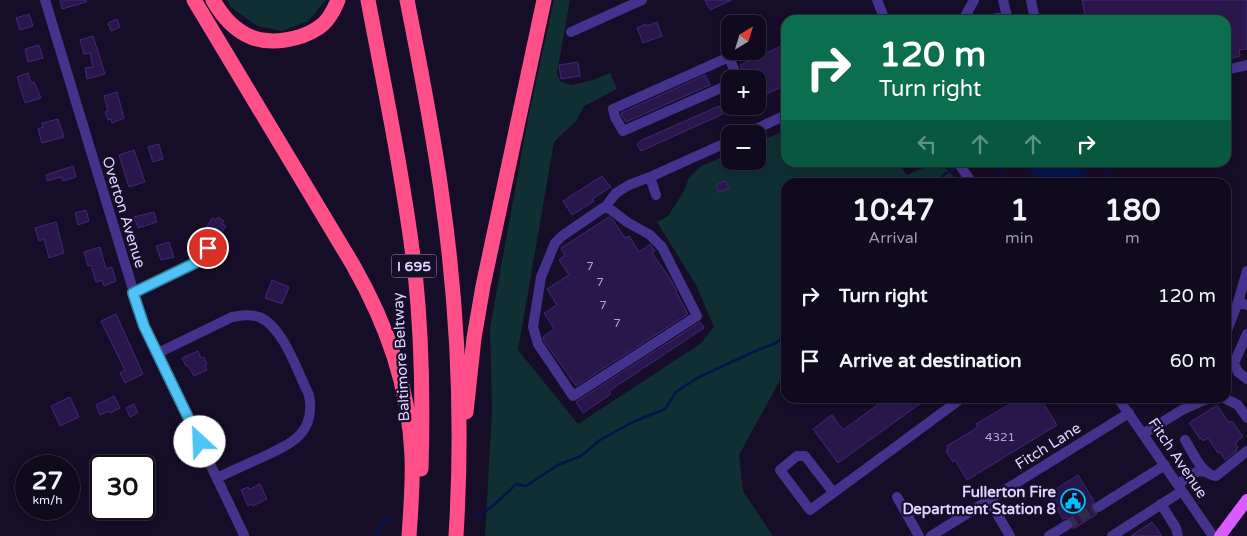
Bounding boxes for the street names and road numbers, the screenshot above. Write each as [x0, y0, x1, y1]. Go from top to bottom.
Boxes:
street label: Overton Avenue [98, 154, 150, 270]
road number: I 695 [392, 255, 436, 278]
street label: Baltimore Beltway [389, 292, 413, 422]
street label: Fitch Avenue [1145, 414, 1211, 502]
street label: Fitch Lane [1012, 419, 1084, 473]

